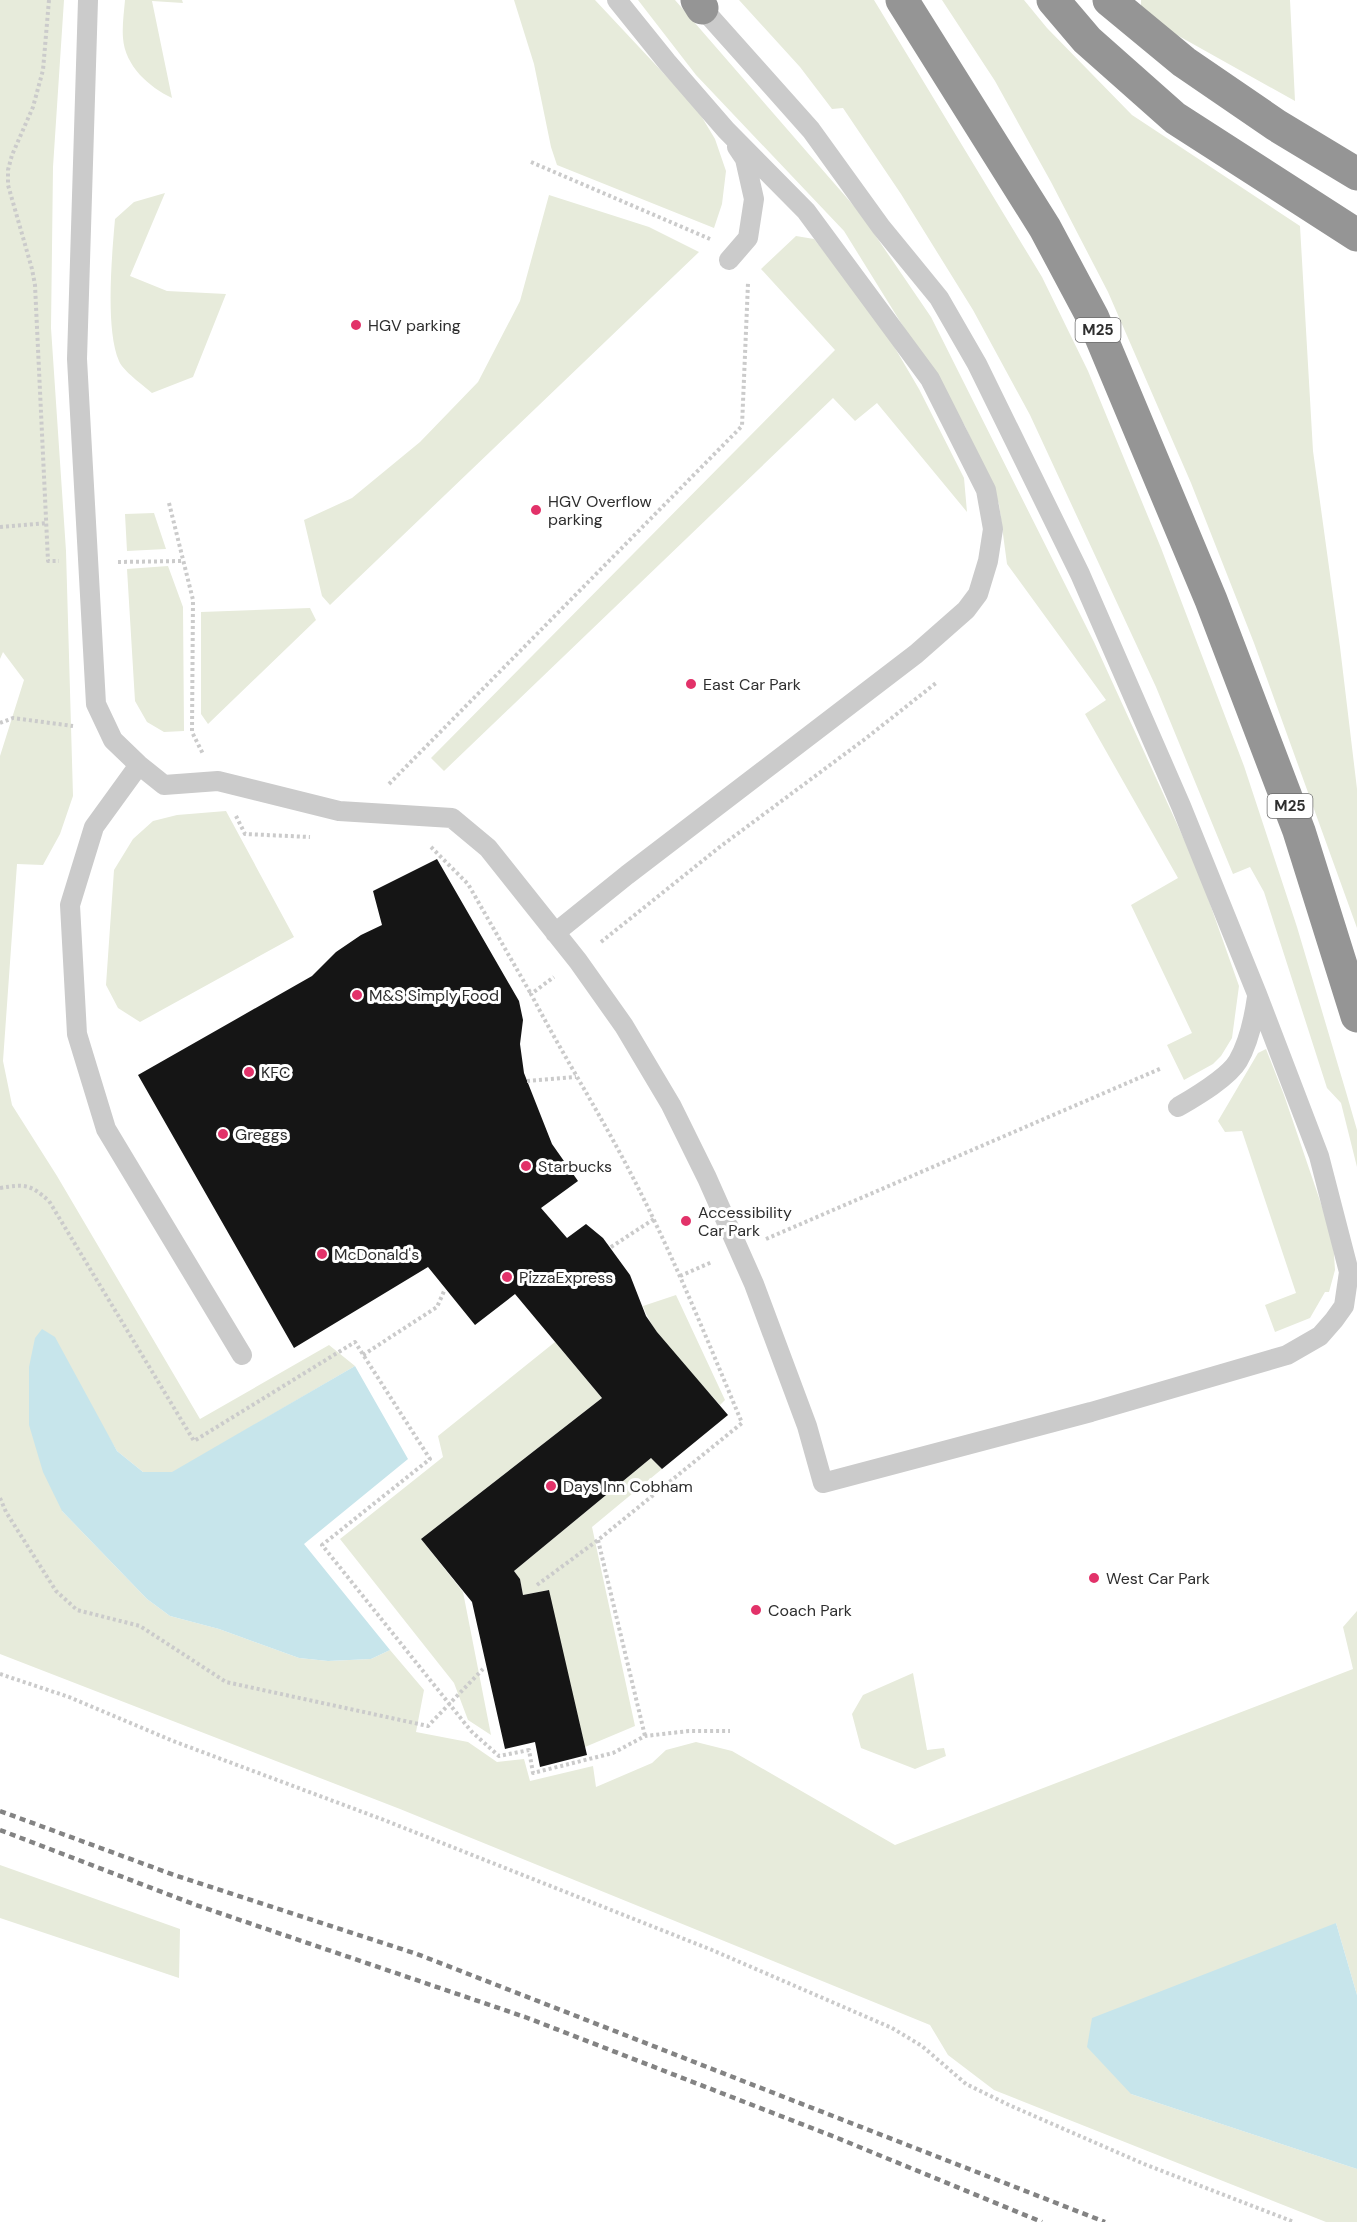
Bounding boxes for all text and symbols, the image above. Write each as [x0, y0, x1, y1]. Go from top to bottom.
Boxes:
place label: HGV parking [368, 315, 461, 336]
marker: HGV parking [349, 318, 363, 332]
road number: M25 [1076, 318, 1120, 342]
place label: HGV Overflow parking [548, 491, 652, 530]
marker: HGV Overflow parking [529, 503, 543, 517]
place label: East Car Park [703, 674, 801, 695]
marker: East Car Park [684, 677, 698, 691]
road number: M25 [1268, 794, 1312, 818]
place label: M&S Simply Food [369, 985, 499, 1006]
marker: M&S Simply Food [350, 988, 364, 1002]
place label: KFC [261, 1062, 290, 1083]
marker: KFC [242, 1065, 256, 1079]
place label: Greggs [235, 1124, 288, 1145]
marker: Greggs [216, 1127, 230, 1141]
place label: Starbucks [538, 1156, 612, 1177]
marker: Starbucks [519, 1159, 533, 1173]
place label: Accessibility Car Park [698, 1202, 792, 1241]
marker: Accessibility Car Park [679, 1214, 693, 1228]
place label: McDonald's [334, 1244, 419, 1265]
marker: McDonald's [315, 1247, 329, 1261]
place label: PizzaExpress [519, 1267, 613, 1288]
marker: PizzaExpress [500, 1270, 514, 1284]
place label: Days Inn Cobham [563, 1476, 693, 1497]
marker: Days Inn Cobham [544, 1479, 558, 1493]
place label: West Car Park [1106, 1568, 1210, 1589]
marker: West Car Park [1087, 1571, 1101, 1585]
place label: Coach Park [768, 1600, 852, 1621]
marker: Coach Park [749, 1603, 763, 1617]

